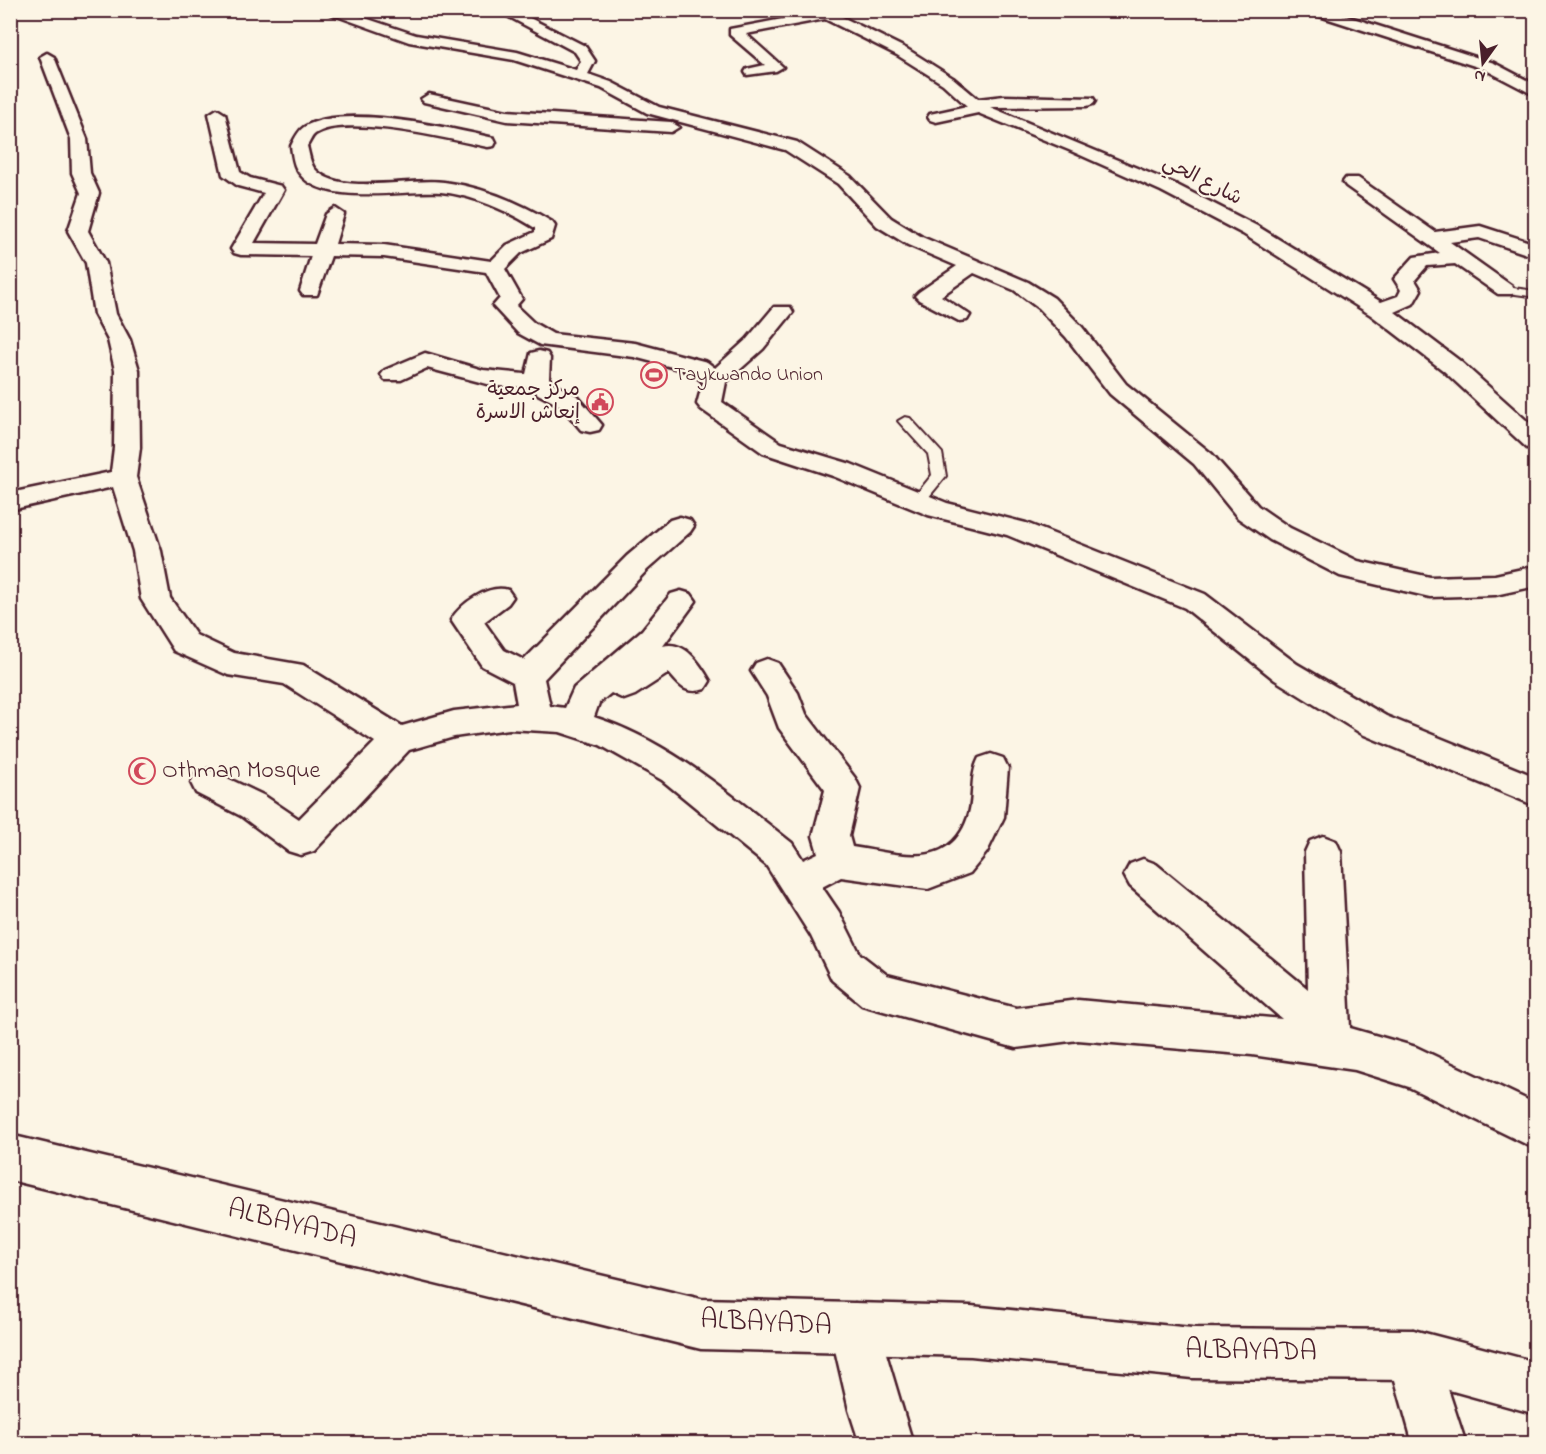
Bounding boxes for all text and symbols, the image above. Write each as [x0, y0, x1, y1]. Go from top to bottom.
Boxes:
north arrow [1453, 33, 1513, 93]
text: N [1471, 63, 1488, 89]
street label: شارع الحي [1157, 149, 1247, 214]
sports icon: Taykwando Union [639, 360, 669, 390]
place label: Taykwando Union [674, 361, 823, 390]
place label: مركز جمعية إنعاش الاسرة [476, 376, 580, 428]
public building icon: مركز جمعية إنعاش الاسرة [585, 387, 615, 417]
place label: Othman Mosque [162, 754, 321, 789]
mosque icon: Othman Mosque [127, 756, 157, 786]
street label: ALBAYADA [223, 1189, 361, 1261]
street label: ALBAYADA [699, 1300, 833, 1348]
street label: ALBAYADA [1185, 1330, 1317, 1374]

